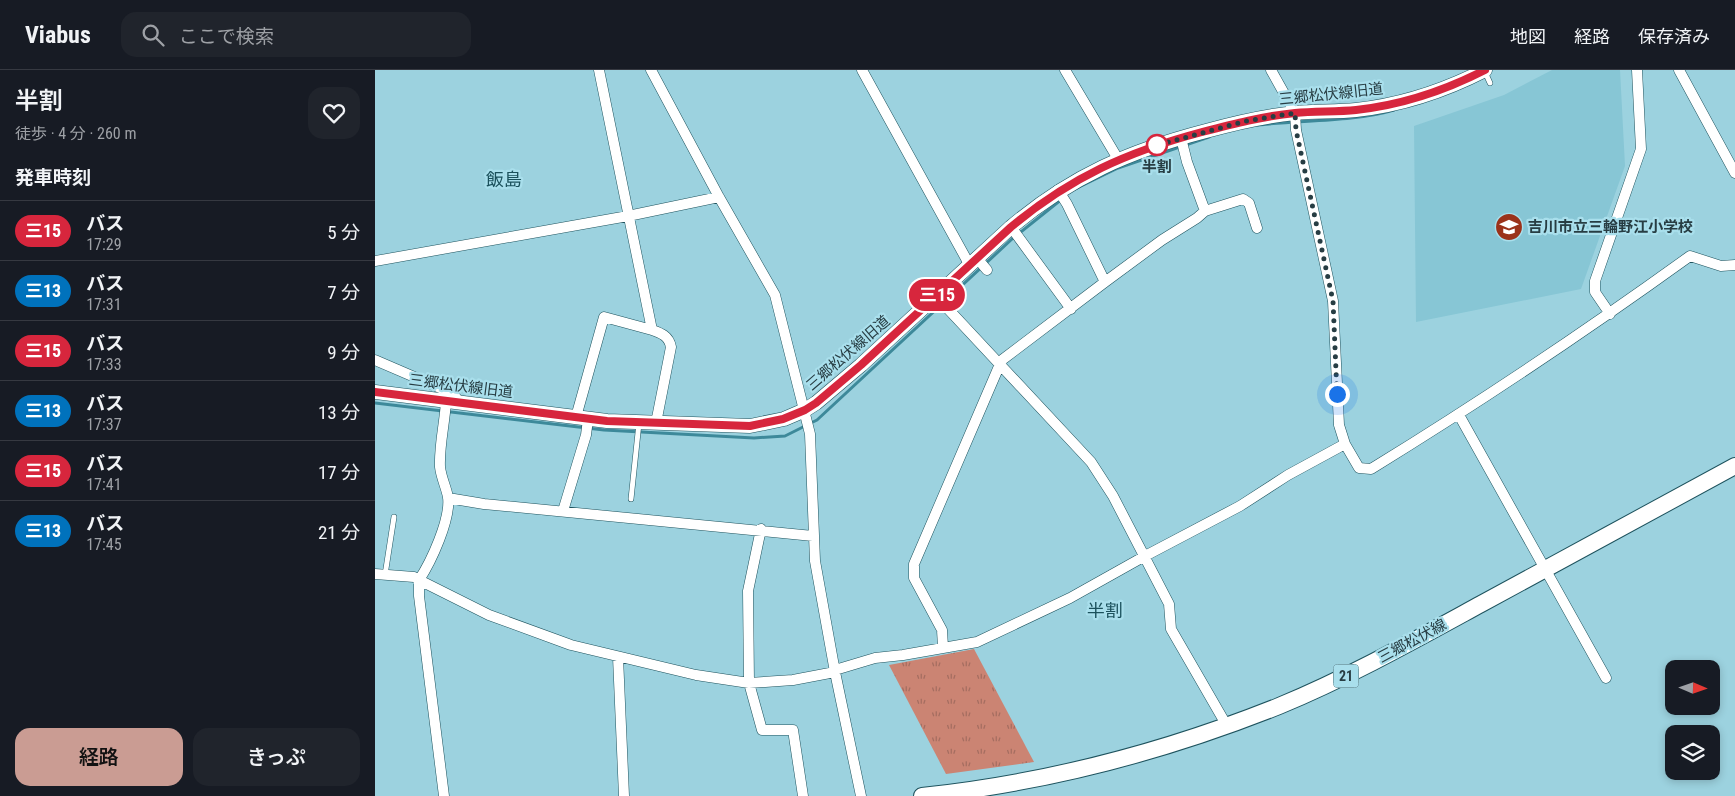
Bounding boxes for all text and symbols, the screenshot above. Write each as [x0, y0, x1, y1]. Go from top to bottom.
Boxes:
search box [121, 12, 471, 57]
text: Viabus [25, 21, 91, 49]
icon: search [139, 21, 167, 49]
text: ここで検索 [179, 25, 274, 48]
text: 地図 [1510, 26, 1546, 47]
text: 経路 [1574, 26, 1610, 47]
text: 保存済み [1638, 26, 1710, 47]
street label: 三郷松伏線旧道 [1278, 80, 1384, 108]
text: 半割 [15, 87, 63, 115]
button: heart [308, 87, 360, 139]
text: 徒歩 · 4 分 · 260 m [15, 124, 136, 143]
marker: 半割 [1146, 134, 1168, 156]
place label: 半割 [1142, 158, 1172, 176]
text: 発車時刻 [15, 166, 91, 189]
district label: 飯島 [486, 169, 522, 190]
text: バス [86, 212, 124, 235]
school or university icon: 吉川市立三輪野江小学校 [1494, 212, 1524, 242]
place label: 吉川市立三輪野江小学校 [1528, 218, 1693, 236]
text: 三15 [25, 220, 61, 241]
text: 5 分 [327, 221, 360, 244]
text: 17:29 [86, 235, 122, 254]
text: バス [86, 272, 124, 295]
line badge: 三15 [908, 279, 966, 311]
text: 三13 [25, 280, 61, 301]
text: 7 分 [327, 281, 360, 304]
text: 三15 [919, 284, 955, 305]
text: 17:31 [86, 295, 122, 314]
street label: 三郷松伏線旧道 [802, 312, 894, 394]
text: バス [86, 332, 124, 355]
text: 三15 [25, 340, 61, 361]
text: 9 分 [327, 341, 360, 364]
text: 17:33 [86, 355, 122, 374]
street label: 三郷松伏線旧道 [408, 371, 514, 401]
your location [1325, 382, 1350, 407]
text: バス [86, 392, 124, 415]
text: 三13 [25, 400, 61, 421]
text: 13 分 [318, 401, 360, 424]
text: 17:37 [86, 415, 122, 434]
text: バス [86, 452, 124, 475]
text: 三15 [25, 460, 61, 481]
text: 17 分 [318, 461, 360, 484]
text: 17:41 [86, 475, 122, 494]
text: バス [86, 512, 124, 535]
text: 三13 [25, 520, 61, 541]
text: 21 分 [318, 521, 360, 544]
text: 17:45 [86, 535, 122, 554]
district label: 半割 [1087, 600, 1123, 621]
street label: 三郷松伏線 [1375, 615, 1449, 667]
north arrow [1665, 660, 1720, 715]
map controls [1665, 660, 1720, 780]
road number: 21 [1333, 664, 1359, 688]
button: layers [1665, 725, 1720, 780]
button: 経路 [15, 728, 183, 786]
button: きっぷ [193, 728, 360, 786]

